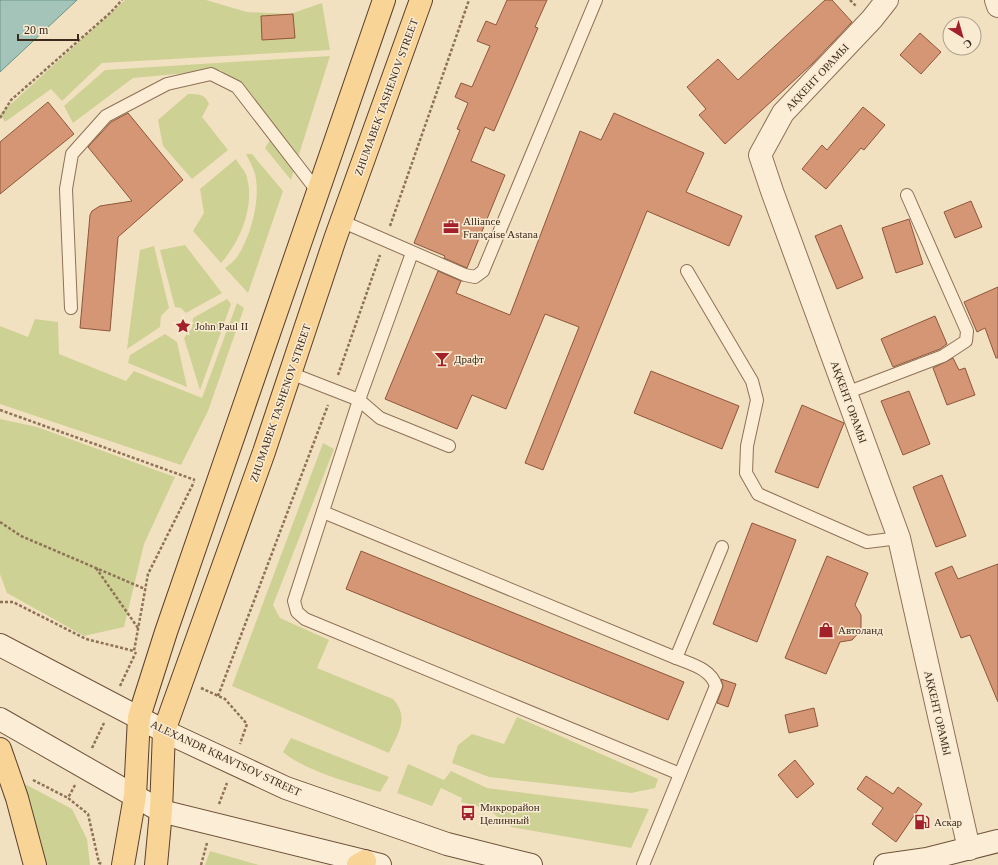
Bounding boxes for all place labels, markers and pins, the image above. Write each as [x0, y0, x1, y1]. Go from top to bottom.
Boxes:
place label: Alliance Française Astana [463, 215, 538, 240]
office icon: Alliance Française Astana [442, 218, 460, 236]
place icon: John Paul II [174, 317, 192, 335]
place label: John Paul II [195, 320, 249, 332]
bar icon: Драфт [433, 350, 451, 368]
place label: Драфт [454, 353, 484, 365]
shop icon: Автоланд [817, 621, 835, 639]
place label: Автоланд [838, 624, 883, 636]
place label: Микрорайон Целинный [480, 801, 540, 826]
bus stop icon: Микрорайон Целинный [459, 804, 477, 822]
fuel station icon: Аскар [913, 813, 931, 831]
place label: Аскар [934, 816, 963, 828]

